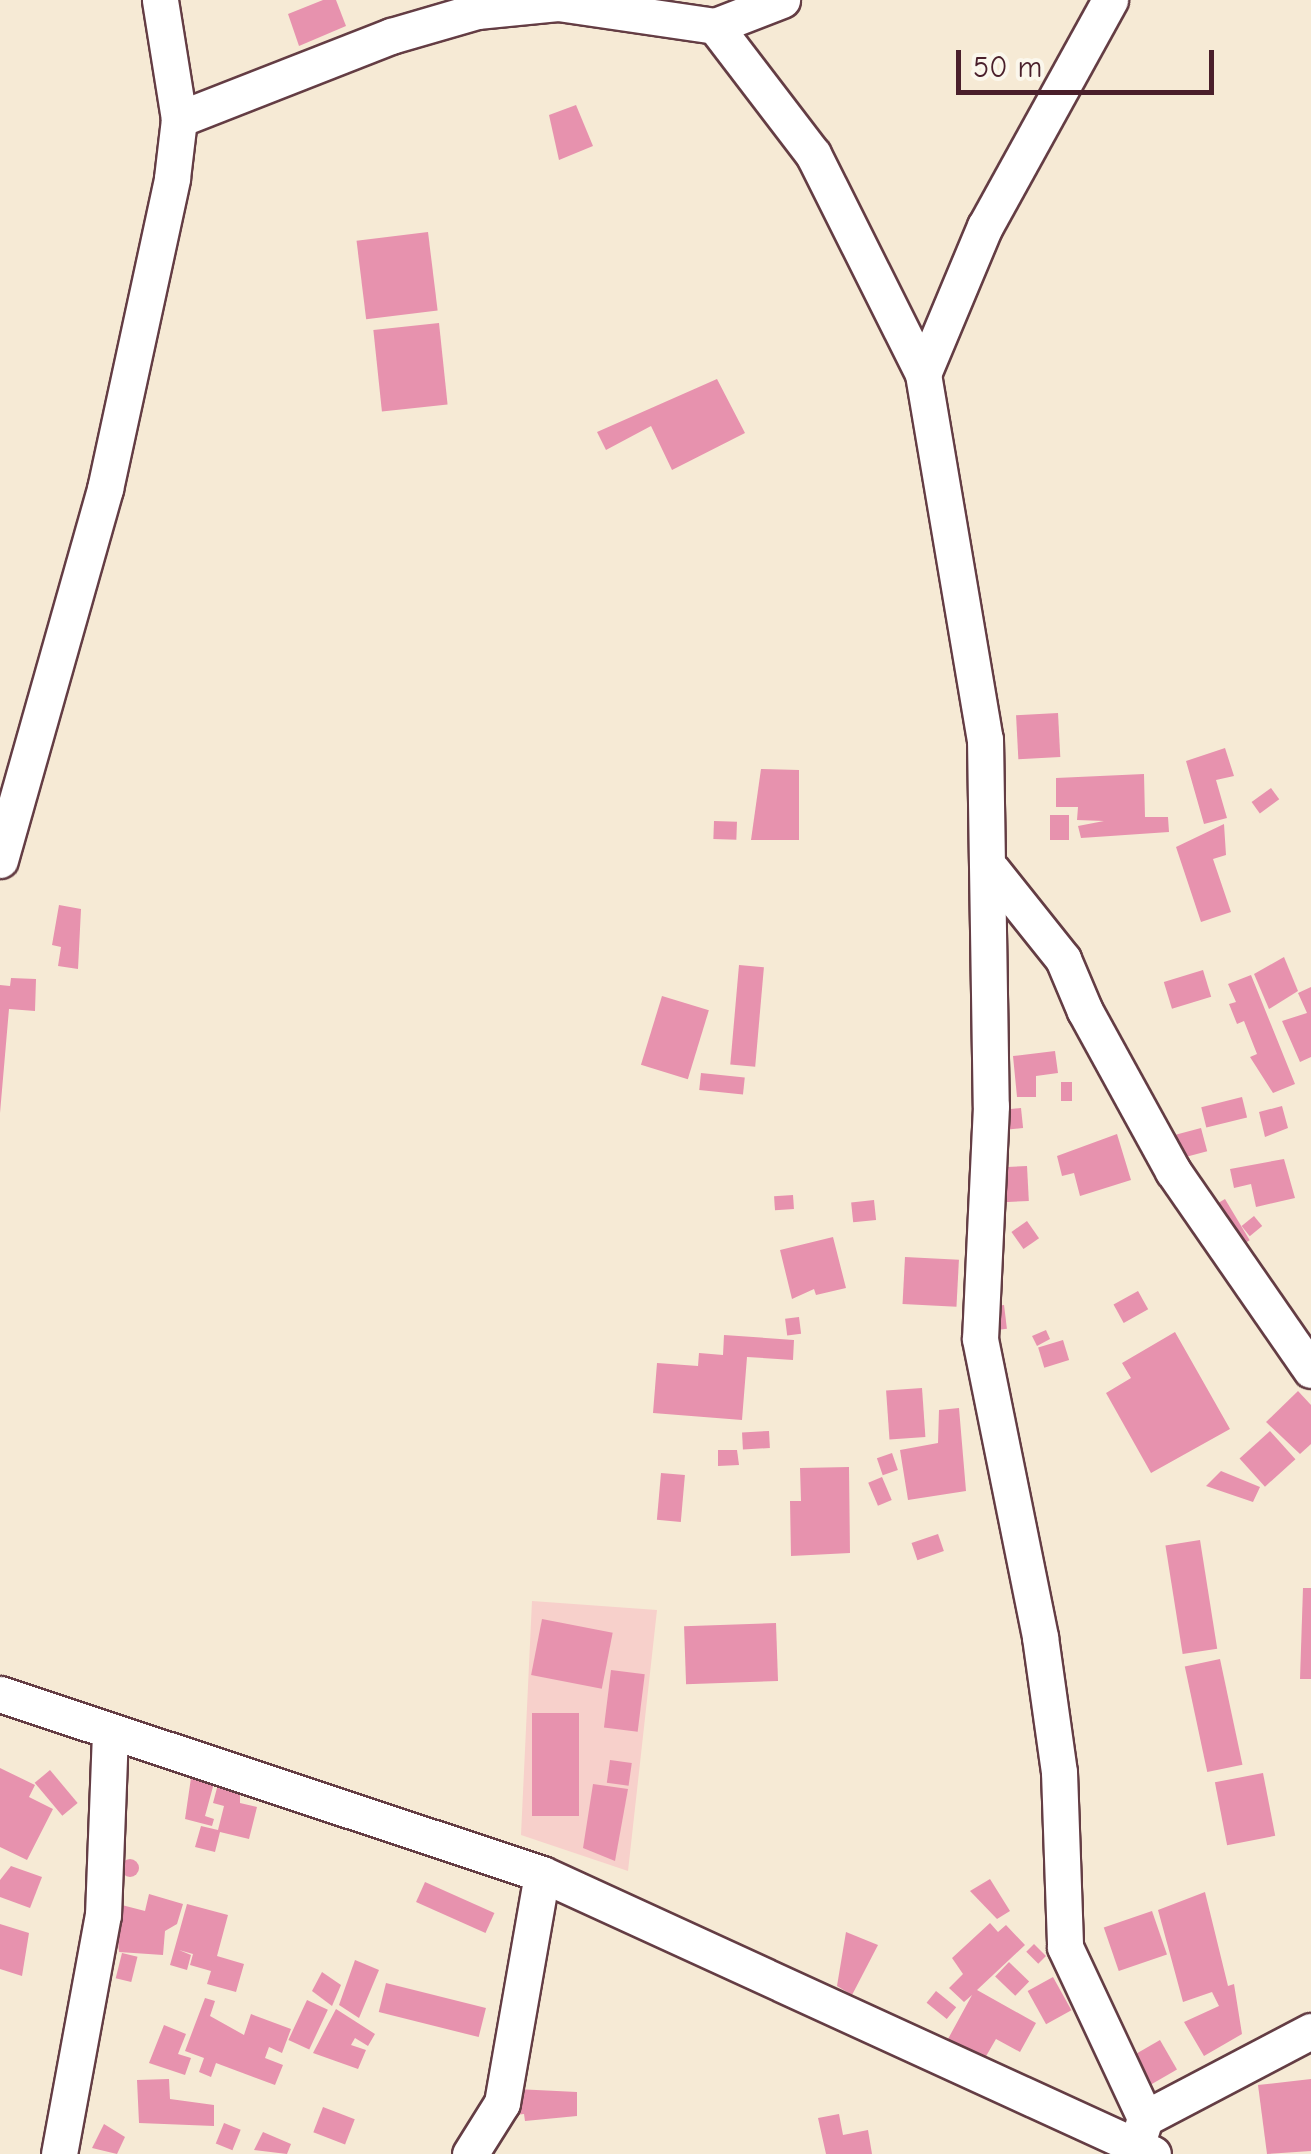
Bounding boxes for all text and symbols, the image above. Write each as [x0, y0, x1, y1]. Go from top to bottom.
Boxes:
scale bar [961, 30, 1218, 92]
text: 50 m [973, 50, 1042, 85]

